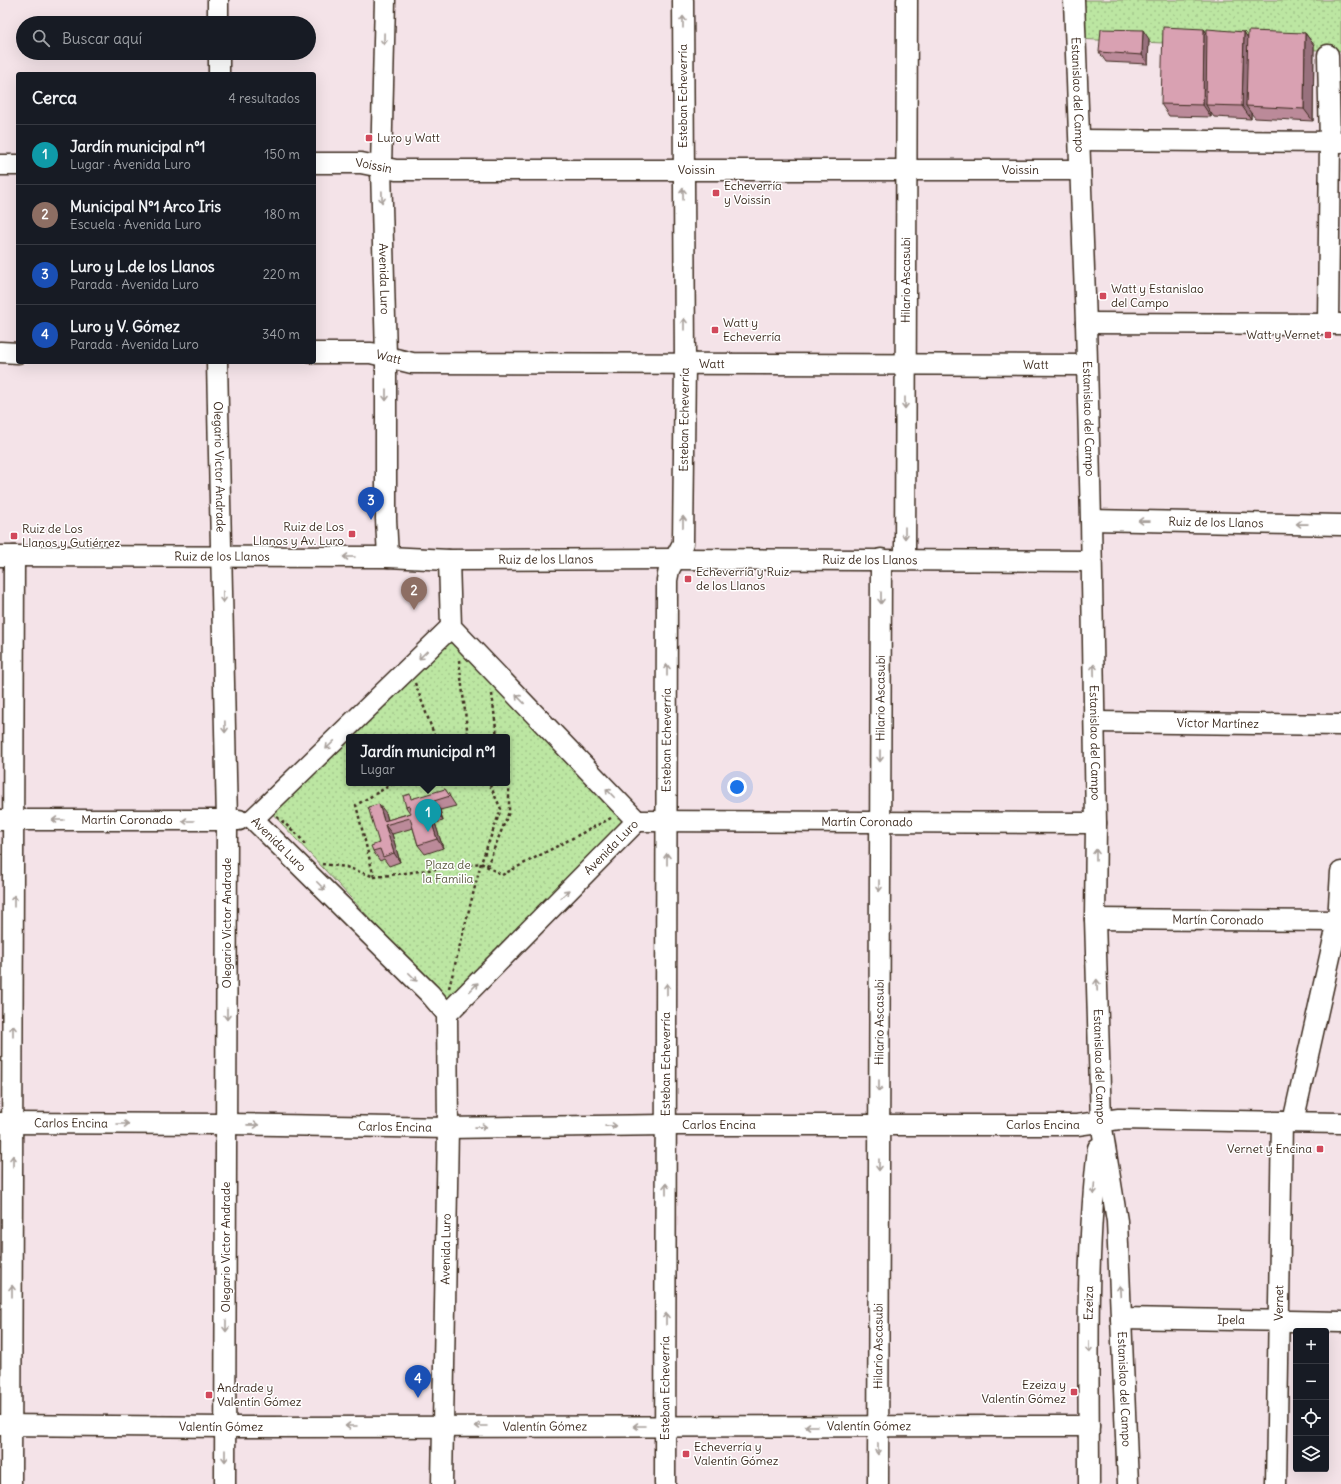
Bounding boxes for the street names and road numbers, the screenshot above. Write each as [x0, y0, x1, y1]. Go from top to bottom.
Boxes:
street label: Estanislao del Campo [1068, 37, 1088, 153]
street label: Esteban Echeverría [675, 44, 690, 148]
street label: Voissin [355, 155, 394, 176]
street label: Voissin [678, 162, 715, 177]
street label: Voissin [1002, 162, 1039, 177]
street label: Hilario Ascasubi [898, 237, 913, 323]
street label: Avenida Luro [376, 243, 393, 315]
street label: Watt [374, 346, 403, 367]
street label: Watt [699, 356, 725, 371]
street label: Watt [1023, 357, 1049, 372]
street label: Estanislao del Campo [1080, 361, 1098, 477]
street label: Esteban Echeverría [676, 367, 692, 472]
street label: Olegario Victor Andrade [211, 401, 229, 533]
street label: Ruiz de los Llanos [1168, 514, 1264, 530]
street label: Ruiz de los Llanos [174, 548, 270, 564]
street label: Ruiz de los Llanos [498, 551, 594, 567]
street label: Ruiz de los Llanos [822, 552, 918, 567]
street label: Hilario Ascasubi [872, 655, 888, 741]
street label: Estanislao del Campo [1087, 685, 1104, 801]
street label: Esteban Echeverría [659, 688, 674, 792]
street label: Víctor Martínez [1177, 715, 1259, 731]
street label: Martín Coronado [81, 812, 173, 827]
street label: Avenida Luro [248, 814, 310, 875]
street label: Martín Coronado [821, 814, 913, 829]
street label: Avenida Luro [580, 816, 641, 878]
street label: Olegario Victor Andrade [219, 858, 234, 988]
street label: Martín Coronado [1172, 912, 1264, 927]
street label: Hilario Ascasubi [871, 979, 887, 1065]
street label: Estanislao del Campo [1091, 1009, 1109, 1125]
street label: Esteban Echeverría [658, 1012, 673, 1116]
street label: Carlos Encina [34, 1115, 108, 1130]
street label: Carlos Encina [682, 1117, 756, 1132]
street label: Carlos Encina [1006, 1117, 1080, 1132]
street label: Carlos Encina [358, 1118, 432, 1135]
street label: Olegario Victor Andrade [218, 1182, 233, 1312]
street label: Avenida Luro [437, 1213, 454, 1285]
street label: Vernet [1271, 1285, 1286, 1321]
street label: Ezeiza [1081, 1286, 1096, 1320]
street label: Hilario Ascasubi [870, 1303, 886, 1389]
street label: Ipela [1217, 1312, 1245, 1327]
street label: Estanislao del Campo [1115, 1331, 1134, 1447]
street label: Esteban Echeverría [657, 1336, 672, 1440]
street label: Valentín Gómez [827, 1418, 912, 1433]
street label: Valentín Gómez [179, 1419, 264, 1434]
street label: Valentín Gómez [503, 1419, 588, 1434]

